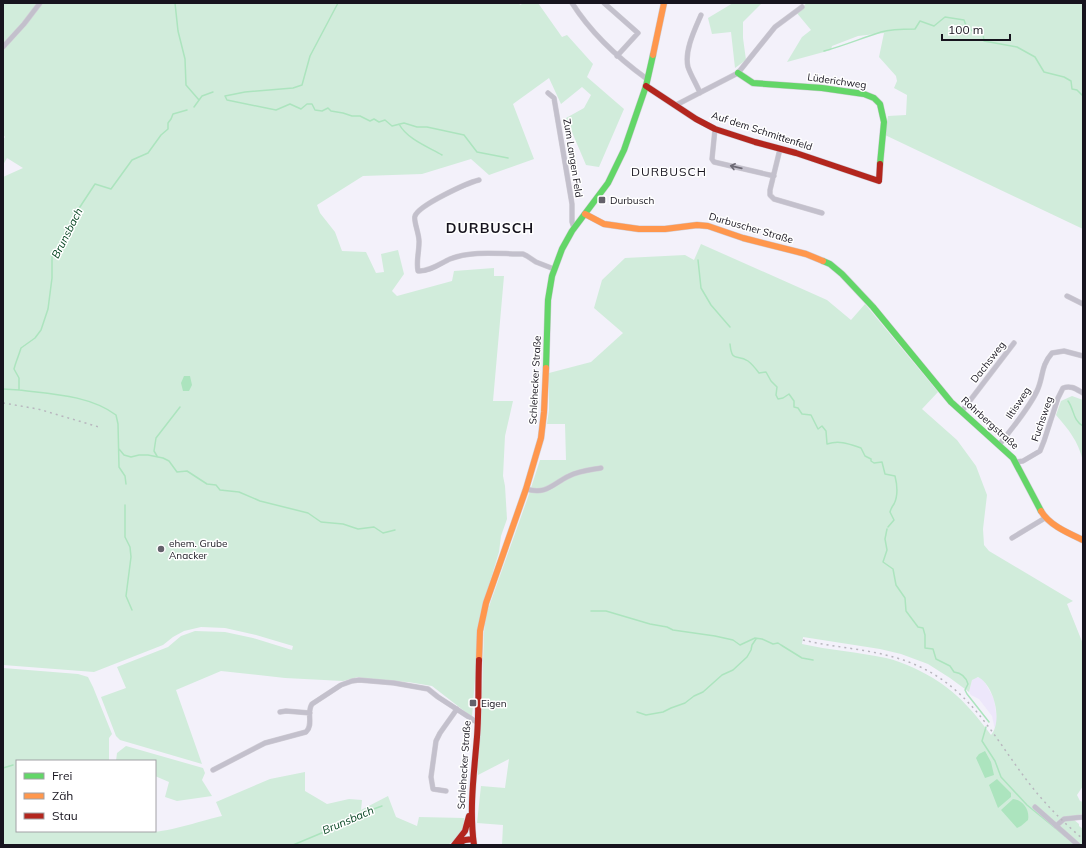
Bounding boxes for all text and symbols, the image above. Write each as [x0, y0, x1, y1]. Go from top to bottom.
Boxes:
scale bar [942, 16, 1010, 42]
text: 100 m [948, 22, 983, 37]
street label: Lüderichweg [807, 70, 867, 92]
street label: Auf dem Schmittenfeld [710, 109, 814, 153]
street label: Zum Langen Feld [560, 118, 586, 198]
one-way arrow [729, 163, 742, 171]
district label: DURBUSCH [631, 164, 707, 179]
place label: Durbusch [610, 194, 655, 207]
marker: Durbusch [597, 195, 607, 205]
water label: Brunsbach [48, 205, 86, 261]
street label: Durbuscher Straße [707, 210, 795, 246]
district label: DURBUSCH [446, 219, 534, 237]
street label: Schlehecker Straße [526, 335, 544, 425]
street label: Dachsweg [968, 339, 1008, 385]
street label: Iltisweg [1003, 385, 1033, 421]
street label: Rohrbergstraße [959, 394, 1021, 452]
street label: Fuchsweg [1028, 395, 1056, 443]
place label: ehem. Grube Anacker [169, 537, 228, 562]
marker: ehem. Grube Anacker [156, 544, 166, 554]
place label: Eigen [481, 697, 507, 710]
marker: Eigen [468, 698, 478, 708]
street label: Schlehecker Straße [454, 720, 474, 810]
legend [16, 760, 156, 832]
text: Frei [52, 768, 72, 783]
text: Zäh [52, 788, 73, 803]
water label: Brunsbach [320, 803, 376, 837]
text: Stau [52, 808, 78, 823]

